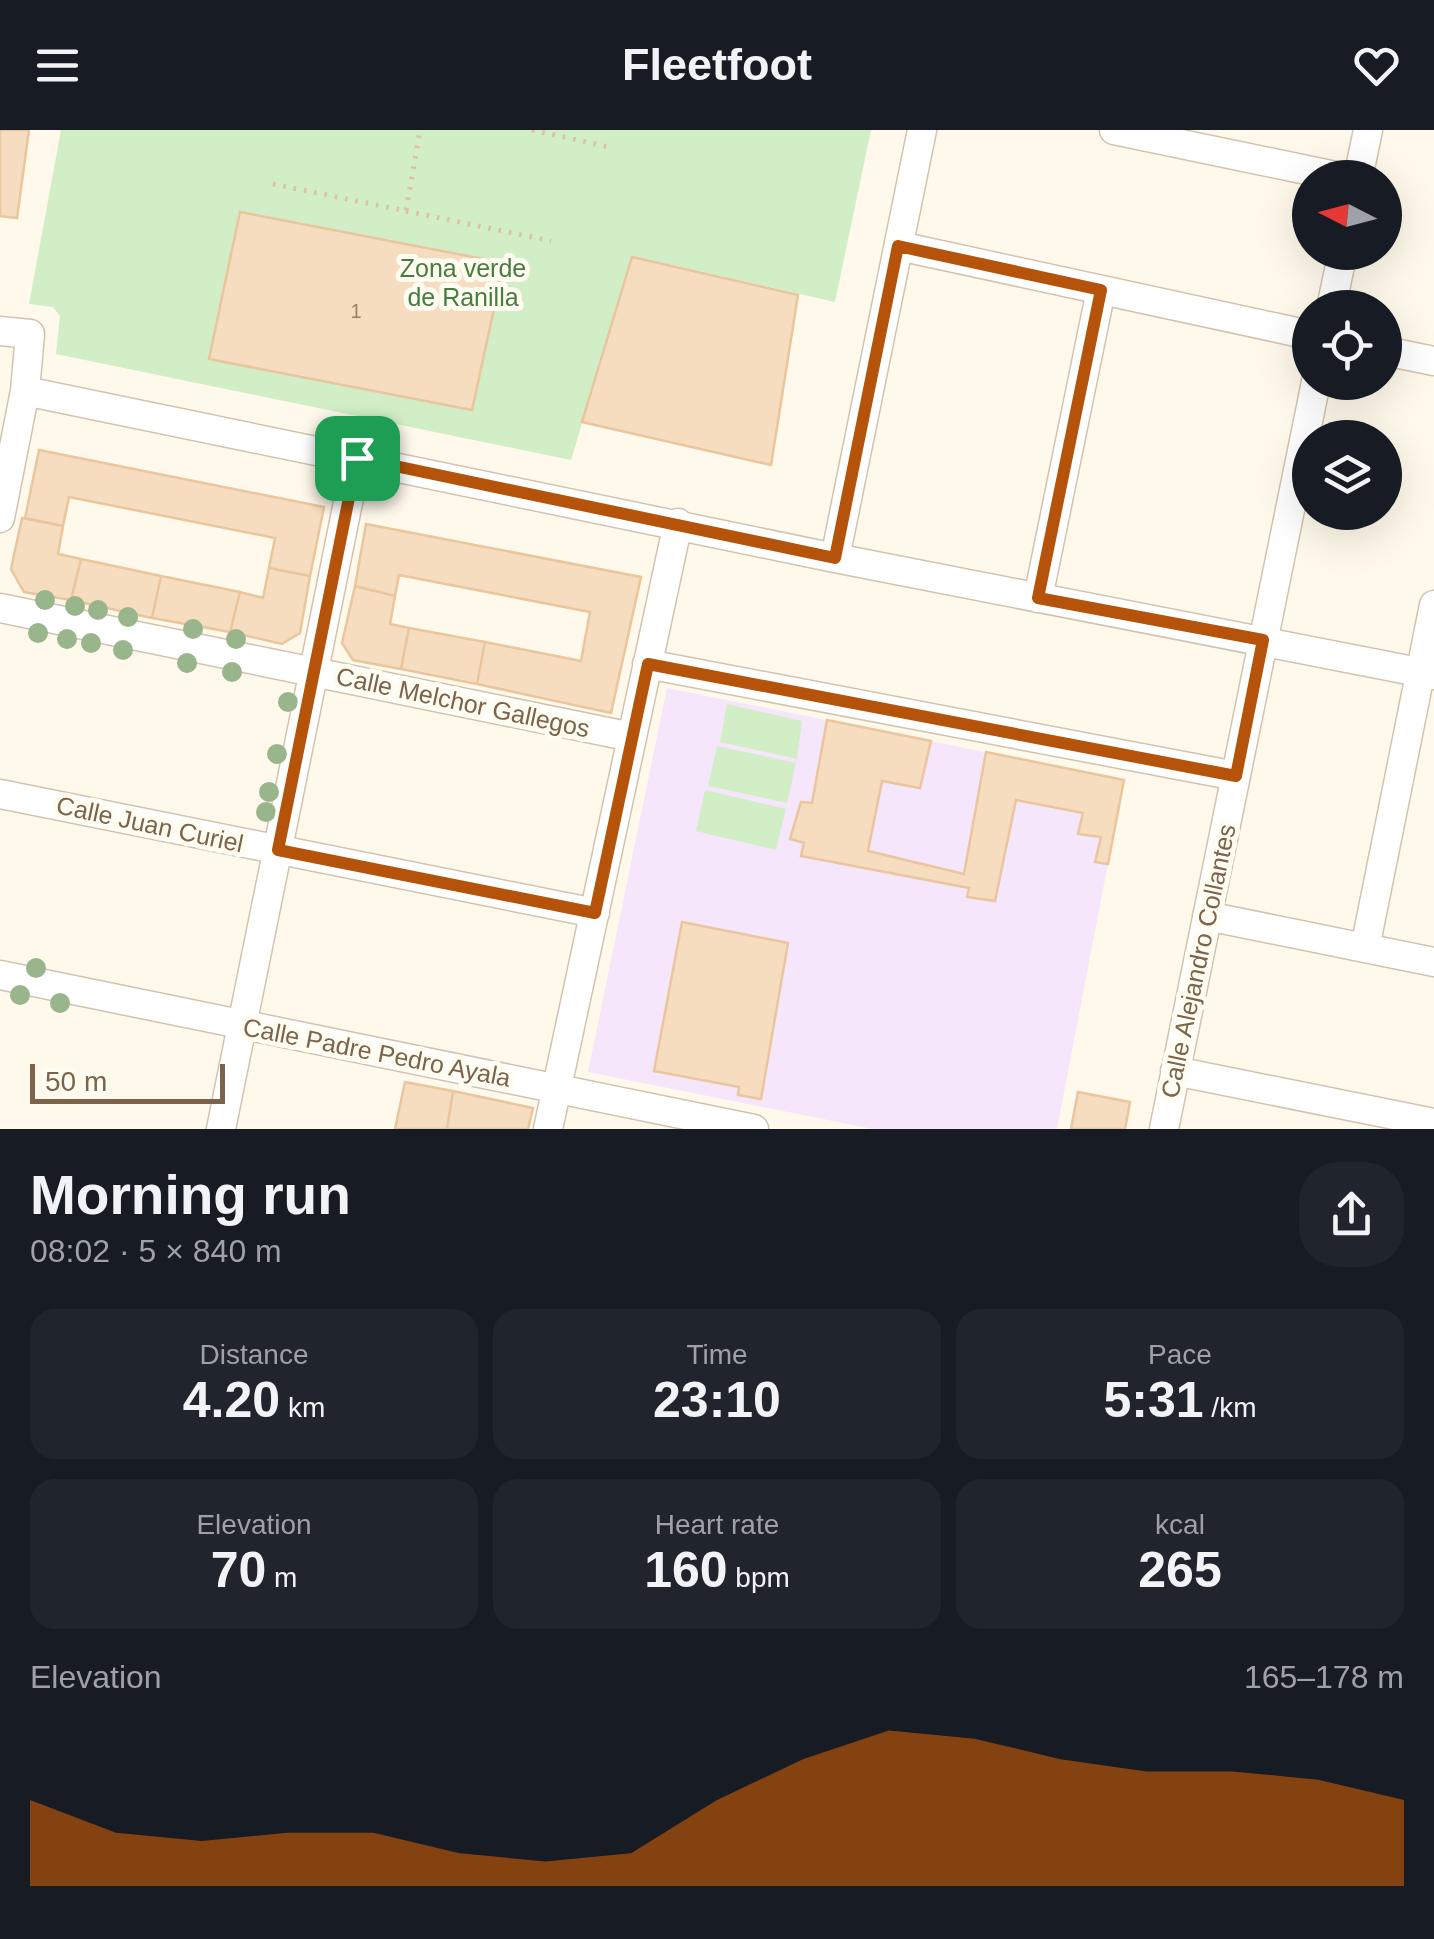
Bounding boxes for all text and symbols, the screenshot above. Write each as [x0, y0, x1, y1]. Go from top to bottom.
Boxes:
icon: menu [30, 38, 85, 93]
icon: heart [1349, 38, 1404, 93]
text: Fleetfoot [622, 39, 812, 90]
north arrow [1292, 160, 1402, 270]
map controls [1292, 160, 1402, 530]
park label: Zona verde de Ranilla [400, 254, 526, 311]
button: locate [1292, 290, 1402, 400]
house number: 1 [350, 300, 362, 322]
pin [315, 416, 400, 501]
button: layers [1292, 420, 1402, 530]
icon: arrive [330, 431, 385, 486]
street label: Calle Melchor Gallegos [334, 661, 592, 743]
street label: Calle Juan Curiel [54, 791, 246, 857]
street label: Calle Alejandro Collantes [1155, 821, 1241, 1101]
street label: Calle Padre Pedro Ayala [241, 1012, 513, 1092]
scale bar [30, 1059, 225, 1104]
text: 50 m [45, 1066, 107, 1097]
button: share [1299, 1162, 1404, 1267]
text: Morning run [30, 1164, 351, 1226]
text: 08:02 · 5 × 840 m [30, 1233, 282, 1269]
text: Distance [200, 1339, 308, 1370]
text: Time [686, 1339, 748, 1370]
text: Pace [1148, 1339, 1212, 1370]
text: 4.20 [183, 1372, 280, 1428]
text: 23:10 [653, 1372, 781, 1428]
text: 5:31 [1104, 1372, 1204, 1428]
text: km [280, 1392, 325, 1423]
text: /km [1204, 1392, 1256, 1423]
text: Elevation [196, 1509, 312, 1540]
text: Heart rate [655, 1509, 779, 1540]
text: kcal [1155, 1509, 1205, 1540]
text: 70 [211, 1542, 266, 1598]
text: 160 [644, 1542, 728, 1598]
text: 265 [1138, 1542, 1222, 1598]
text: m [266, 1562, 297, 1593]
text: bpm [728, 1562, 790, 1593]
text: Elevation [30, 1659, 162, 1695]
text: 165–178 m [1244, 1659, 1404, 1695]

